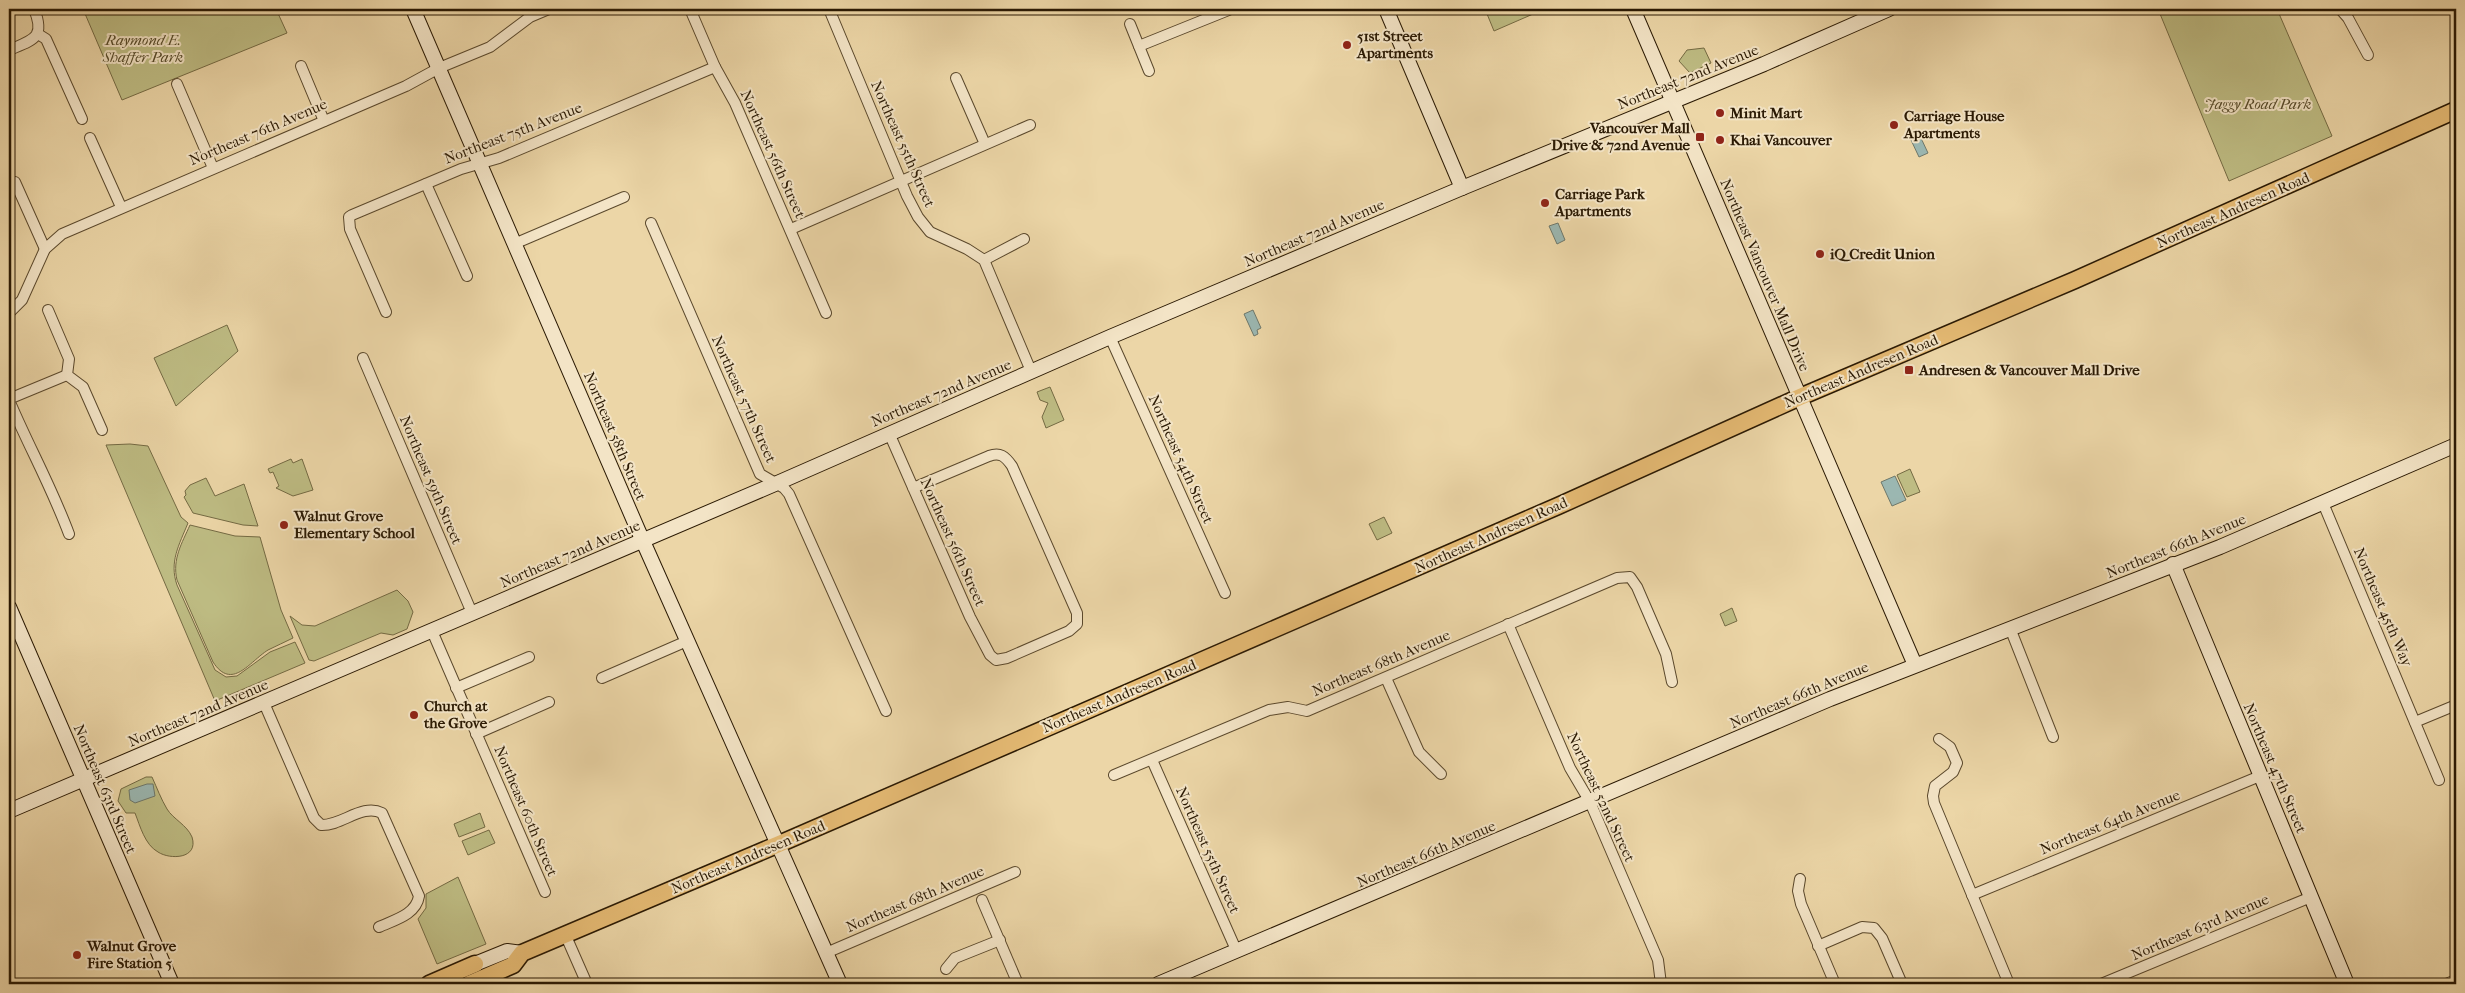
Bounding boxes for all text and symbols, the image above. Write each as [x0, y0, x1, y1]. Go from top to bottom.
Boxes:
place label: 51st Street Apartments [1356, 27, 1433, 62]
park label: Raymond E. Shaffer Park [102, 31, 183, 66]
marker: 51st Street Apartments [1341, 39, 1353, 51]
street label: Northeast 72nd Avenue [1615, 40, 1762, 114]
street label: Northeast 55th Street [867, 78, 939, 211]
street label: Northeast 56th Street [737, 87, 810, 221]
street label: Northeast 76th Avenue [186, 95, 330, 169]
park label: Jaggy Road Park [2205, 95, 2312, 113]
street label: Northeast 75th Avenue [441, 98, 585, 168]
place label: Minit Mart [1729, 104, 1803, 122]
marker: Minit Mart [1714, 107, 1726, 119]
place label: Carriage House Apartments [1903, 107, 2005, 142]
place label: Vancouver Mall Drive & 72nd Avenue [1551, 119, 1691, 154]
marker: Carriage House Apartments [1888, 119, 1900, 131]
marker: Vancouver Mall Drive & 72nd Avenue [1694, 131, 1706, 143]
place label: Khai Vancouver [1730, 131, 1832, 149]
marker: Khai Vancouver [1714, 134, 1726, 146]
street label: Northeast Andresen Road [2154, 168, 2313, 252]
street label: Northeast Vancouver Mall Drive [1716, 176, 1814, 374]
place label: Carriage Park Apartments [1554, 185, 1646, 220]
street label: Northeast 72nd Avenue [1241, 195, 1387, 271]
marker: Carriage Park Apartments [1539, 197, 1551, 209]
place label: iQ Credit Union [1829, 245, 1935, 263]
marker: iQ Credit Union [1814, 248, 1826, 260]
street label: Northeast Andresen Road [1781, 330, 1942, 412]
street label: Northeast 57th Street [708, 333, 780, 466]
street label: Northeast 72nd Avenue [868, 355, 1014, 431]
place label: Andresen & Vancouver Mall Drive [1918, 361, 2140, 379]
marker: Andresen & Vancouver Mall Drive [1903, 364, 1915, 376]
street label: Northeast 58th Street [580, 369, 650, 504]
street label: Northeast 54th Street [1144, 392, 1218, 527]
street label: Northeast 59th Street [396, 413, 467, 548]
street label: Northeast 56th Street [917, 475, 990, 609]
street label: Northeast Andresen Road [1412, 493, 1571, 577]
place label: Walnut Grove Elementary School [293, 507, 416, 542]
street label: Northeast 66th Avenue [2104, 510, 2249, 582]
street label: Northeast 72nd Avenue [497, 516, 643, 592]
marker: Walnut Grove Elementary School [278, 519, 290, 531]
street label: Northeast 45th Way [2350, 545, 2417, 670]
street label: Northeast 68th Avenue [1309, 626, 1453, 700]
street label: Northeast Andresen Road [1039, 655, 1200, 737]
street label: Northeast 66th Avenue [1727, 657, 1872, 732]
street label: Northeast 72nd Avenue [125, 675, 271, 751]
place label: Church at the Grove [423, 697, 488, 732]
street label: Northeast 47th Street [2239, 700, 2311, 836]
marker: Church at the Grove [408, 709, 420, 721]
street label: Northeast 63rd Street [70, 722, 141, 857]
street label: Northeast 52nd Street [1563, 729, 1639, 865]
street label: Northeast 60th Street [490, 743, 562, 880]
street label: Northeast 55th Street [1172, 784, 1244, 917]
street label: Northeast 64th Avenue [2037, 785, 2183, 858]
street label: Northeast Andresen Road [668, 816, 829, 898]
street label: Northeast 66th Avenue [1354, 816, 1499, 891]
street label: Northeast 68th Avenue [843, 862, 987, 936]
street label: Northeast 63rd Avenue [2129, 890, 2272, 964]
place label: Walnut Grove Fire Station 5 [86, 937, 177, 972]
marker: Walnut Grove Fire Station 5 [71, 949, 83, 961]

